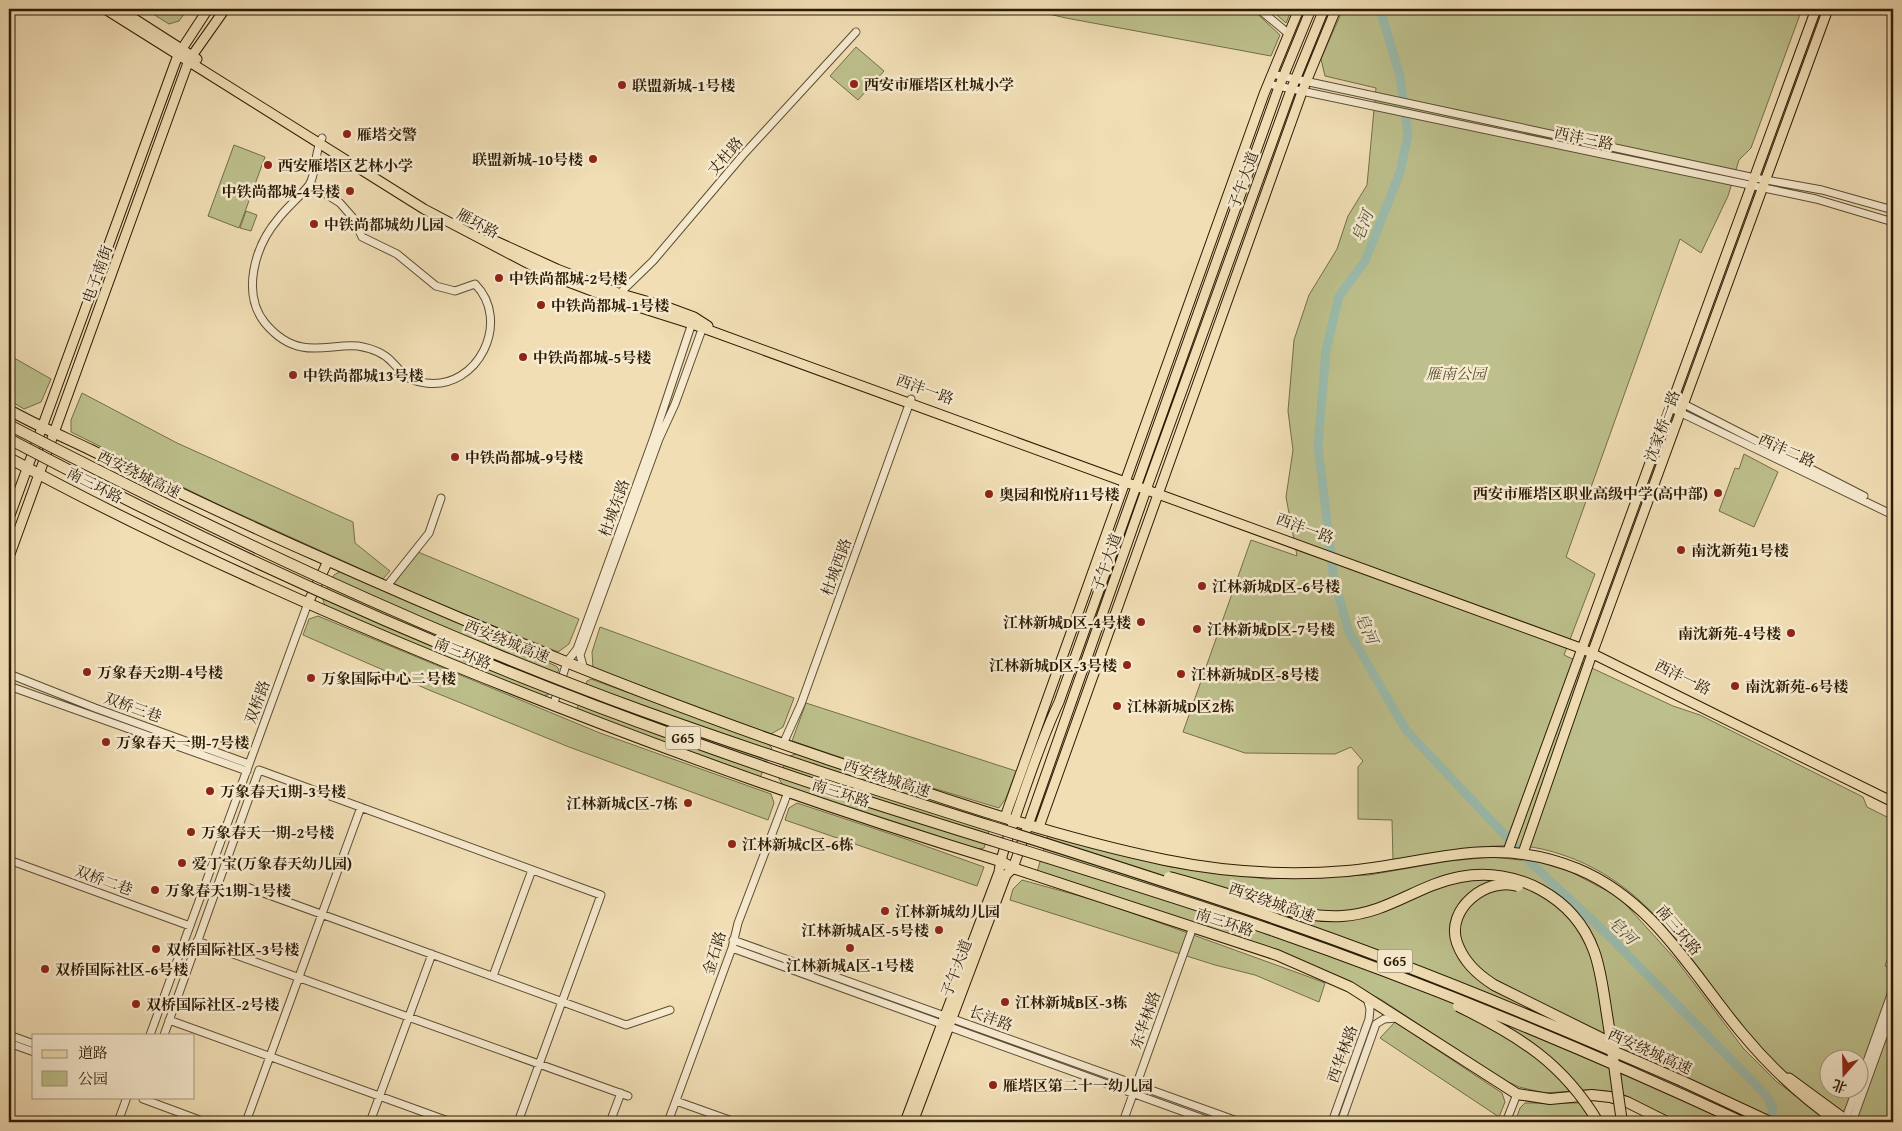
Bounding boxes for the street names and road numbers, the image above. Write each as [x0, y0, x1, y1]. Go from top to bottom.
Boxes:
street label: 西沣三路 [1552, 121, 1616, 155]
street label: 丈杜路 [702, 132, 748, 180]
street label: 子午大道 [1223, 148, 1263, 212]
street label: 雁环路 [453, 203, 503, 243]
street label: 电子南街 [77, 242, 117, 306]
street label: 西沣一路 [893, 369, 957, 409]
street label: 沈家桥一路 [1639, 387, 1685, 465]
street label: 西沣二路 [1755, 428, 1819, 472]
street label: 西安绕城高速 [94, 445, 184, 503]
street label: 南三环路 [63, 462, 127, 508]
street label: 杜城东路 [594, 476, 634, 540]
street label: 西沣一路 [1273, 508, 1337, 548]
street label: 子午大道 [1086, 530, 1126, 594]
street label: 杜城西路 [816, 535, 856, 599]
street label: 西安绕城高速 [461, 614, 553, 668]
street label: 南三环路 [431, 632, 495, 674]
street label: 西沣一路 [1651, 654, 1715, 700]
street label: 双桥路 [239, 677, 275, 727]
street label: 双桥三巷 [101, 687, 165, 727]
road number: G65 [666, 726, 700, 750]
street label: 西安绕城高速 [841, 754, 933, 802]
street label: 南三环路 [809, 774, 873, 812]
street label: 双桥二巷 [72, 860, 136, 900]
street label: 西安绕城高速 [1226, 877, 1318, 927]
street label: 南三环路 [1652, 900, 1706, 960]
street label: 南三环路 [1193, 903, 1257, 941]
street label: 金石路 [697, 928, 731, 978]
street label: 子午大道 [935, 936, 977, 1000]
road number: G65 [1378, 949, 1412, 972]
street label: 东华林路 [1125, 988, 1165, 1052]
street label: 长沣路 [966, 1000, 1016, 1036]
street label: 西华林路 [1322, 1022, 1362, 1086]
street label: 西安绕城高速 [1605, 1023, 1695, 1079]

